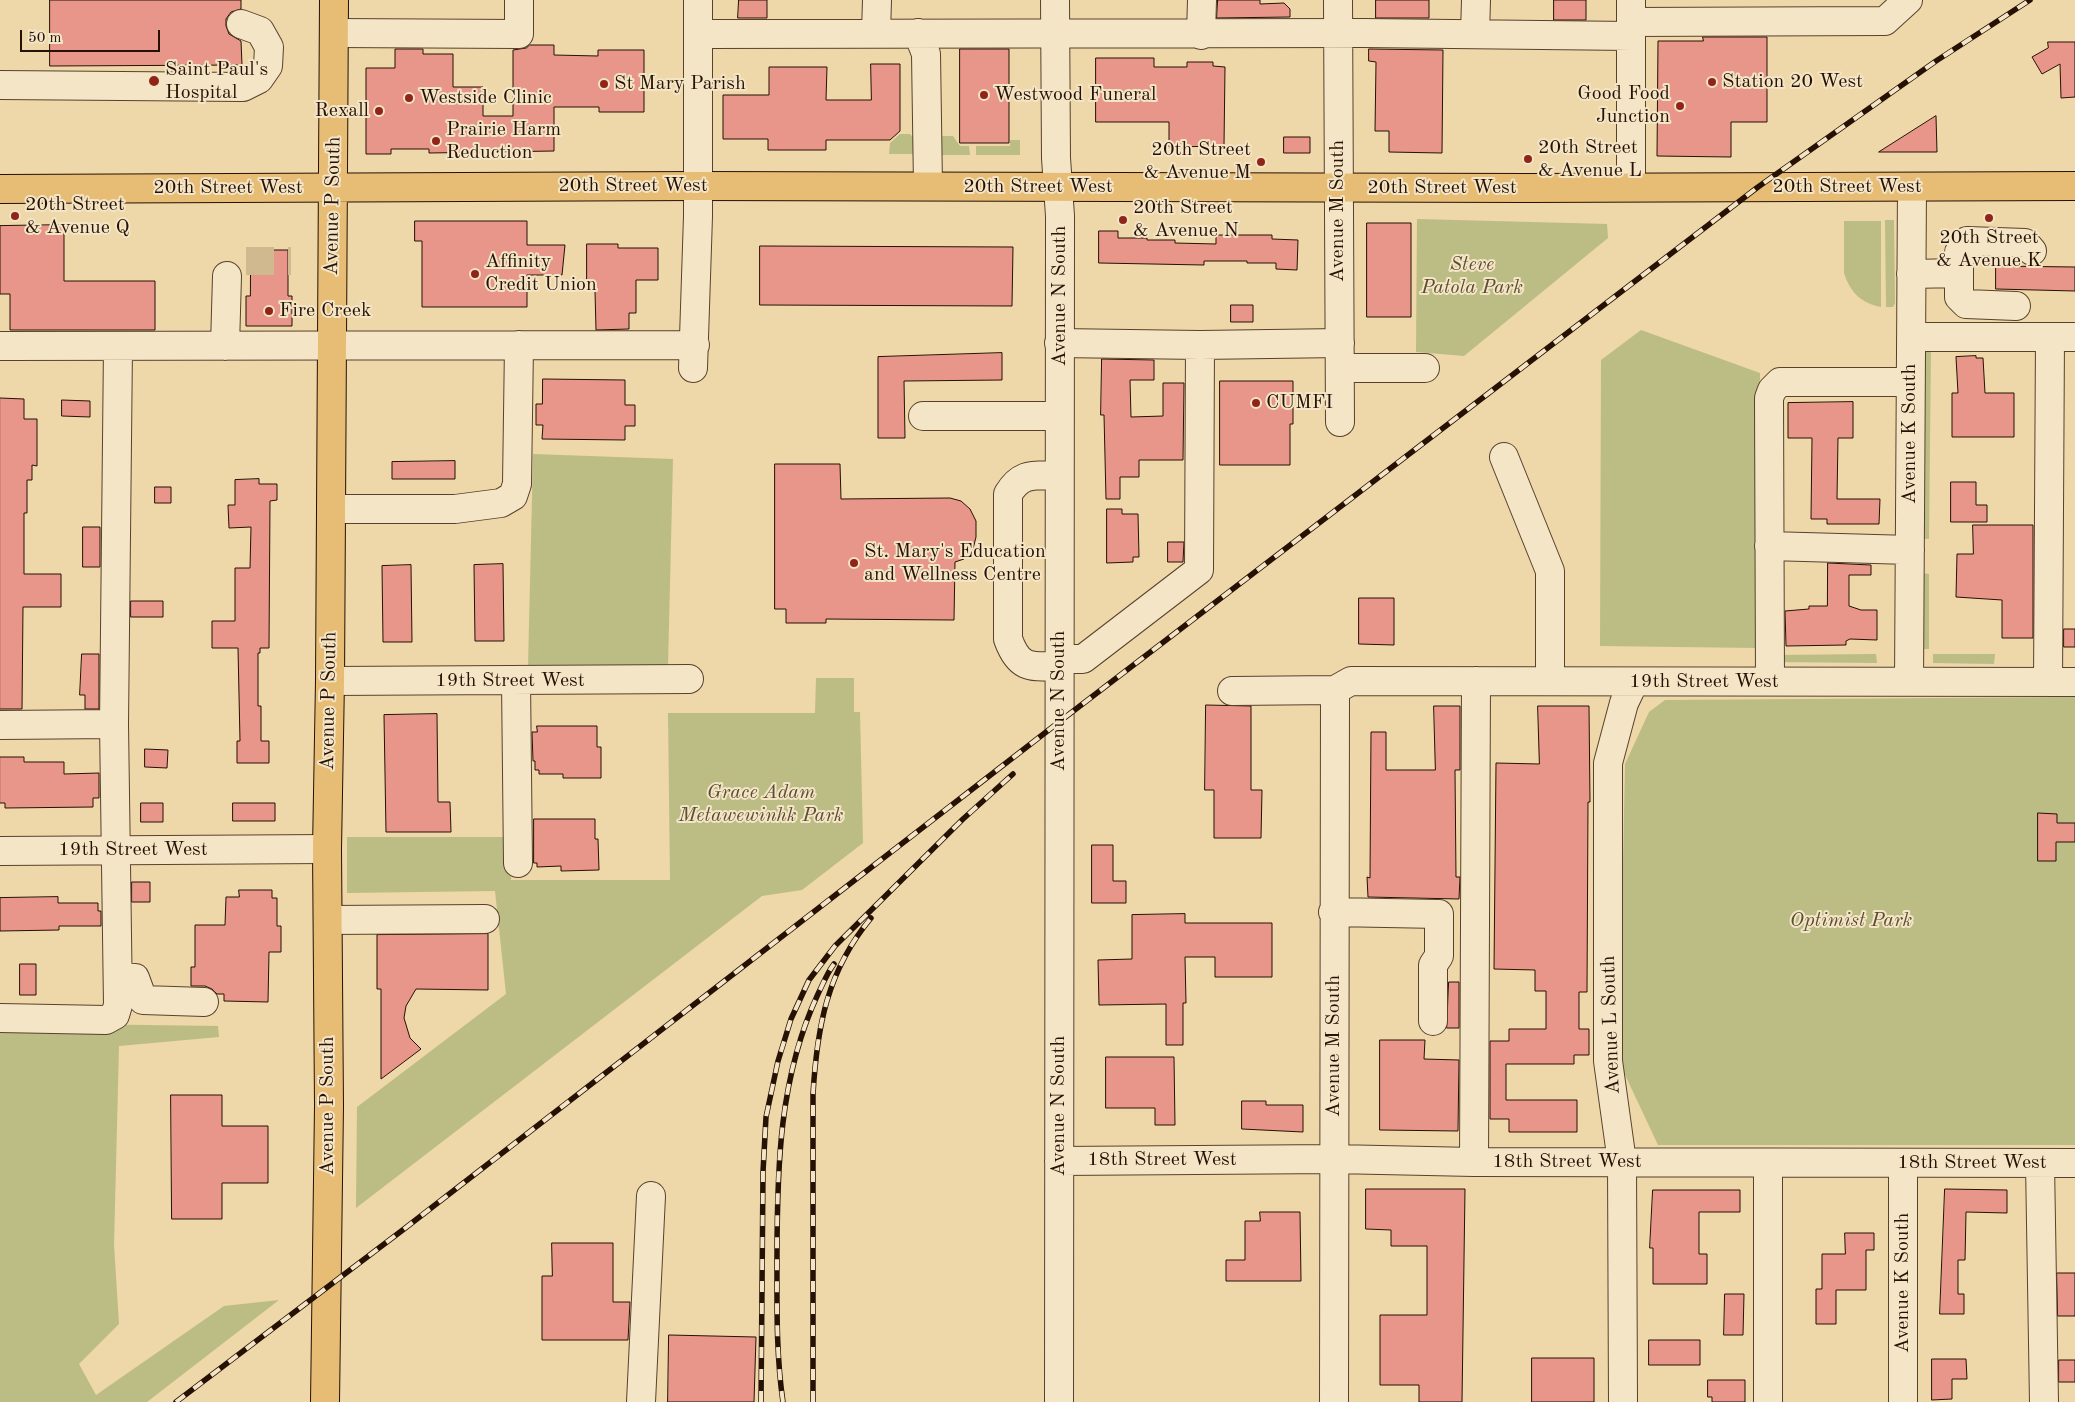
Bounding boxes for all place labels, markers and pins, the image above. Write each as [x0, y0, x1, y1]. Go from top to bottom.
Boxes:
place label: Saint Paul's Hospital [165, 58, 268, 105]
place label: Station 20 West [1722, 70, 1863, 94]
place label: St Mary Parish [614, 72, 746, 96]
marker: Saint Paul's Hospital [147, 74, 161, 88]
marker: Station 20 West [1706, 76, 1718, 88]
marker: St Mary Parish [598, 78, 610, 90]
place label: Good Food Junction [1577, 82, 1670, 129]
place label: Westwood Funeral [994, 83, 1156, 107]
place label: Westside Clinic [419, 86, 552, 110]
marker: Westwood Funeral [978, 89, 990, 101]
marker: Westside Clinic [403, 92, 415, 104]
place label: Rexall [314, 99, 369, 123]
marker: Good Food Junction [1674, 100, 1686, 112]
marker: Rexall [373, 105, 385, 117]
place label: Prairie Harm Reduction [446, 118, 561, 165]
marker: Prairie Harm Reduction [430, 135, 442, 147]
place label: 20th Street & Avenue L [1538, 136, 1642, 183]
place label: 20th Street & Avenue M [1144, 138, 1251, 185]
marker: 20th Street & Avenue L [1522, 153, 1534, 165]
marker: 20th Street & Avenue M [1255, 156, 1267, 168]
place label: 20th Street & Avenue Q [25, 193, 129, 240]
place label: 20th Street & Avenue N [1133, 196, 1239, 243]
marker: 20th Street & Avenue Q [9, 210, 21, 222]
marker: 20th Street & Avenue K [1983, 212, 1995, 224]
marker: 20th Street & Avenue N [1117, 214, 1129, 226]
place label: 20th Street & Avenue K [1936, 226, 2042, 273]
place label: Affinity Credit Union [485, 250, 597, 297]
marker: Affinity Credit Union [469, 268, 481, 280]
place label: Fire Creek [279, 299, 371, 323]
marker: Fire Creek [263, 305, 275, 317]
place label: CUMFI [1266, 391, 1333, 415]
marker: CUMFI [1250, 397, 1262, 409]
place label: St. Mary's Education and Wellness Centre [864, 540, 1046, 587]
marker: St. Mary's Education and Wellness Centre [848, 557, 860, 569]

